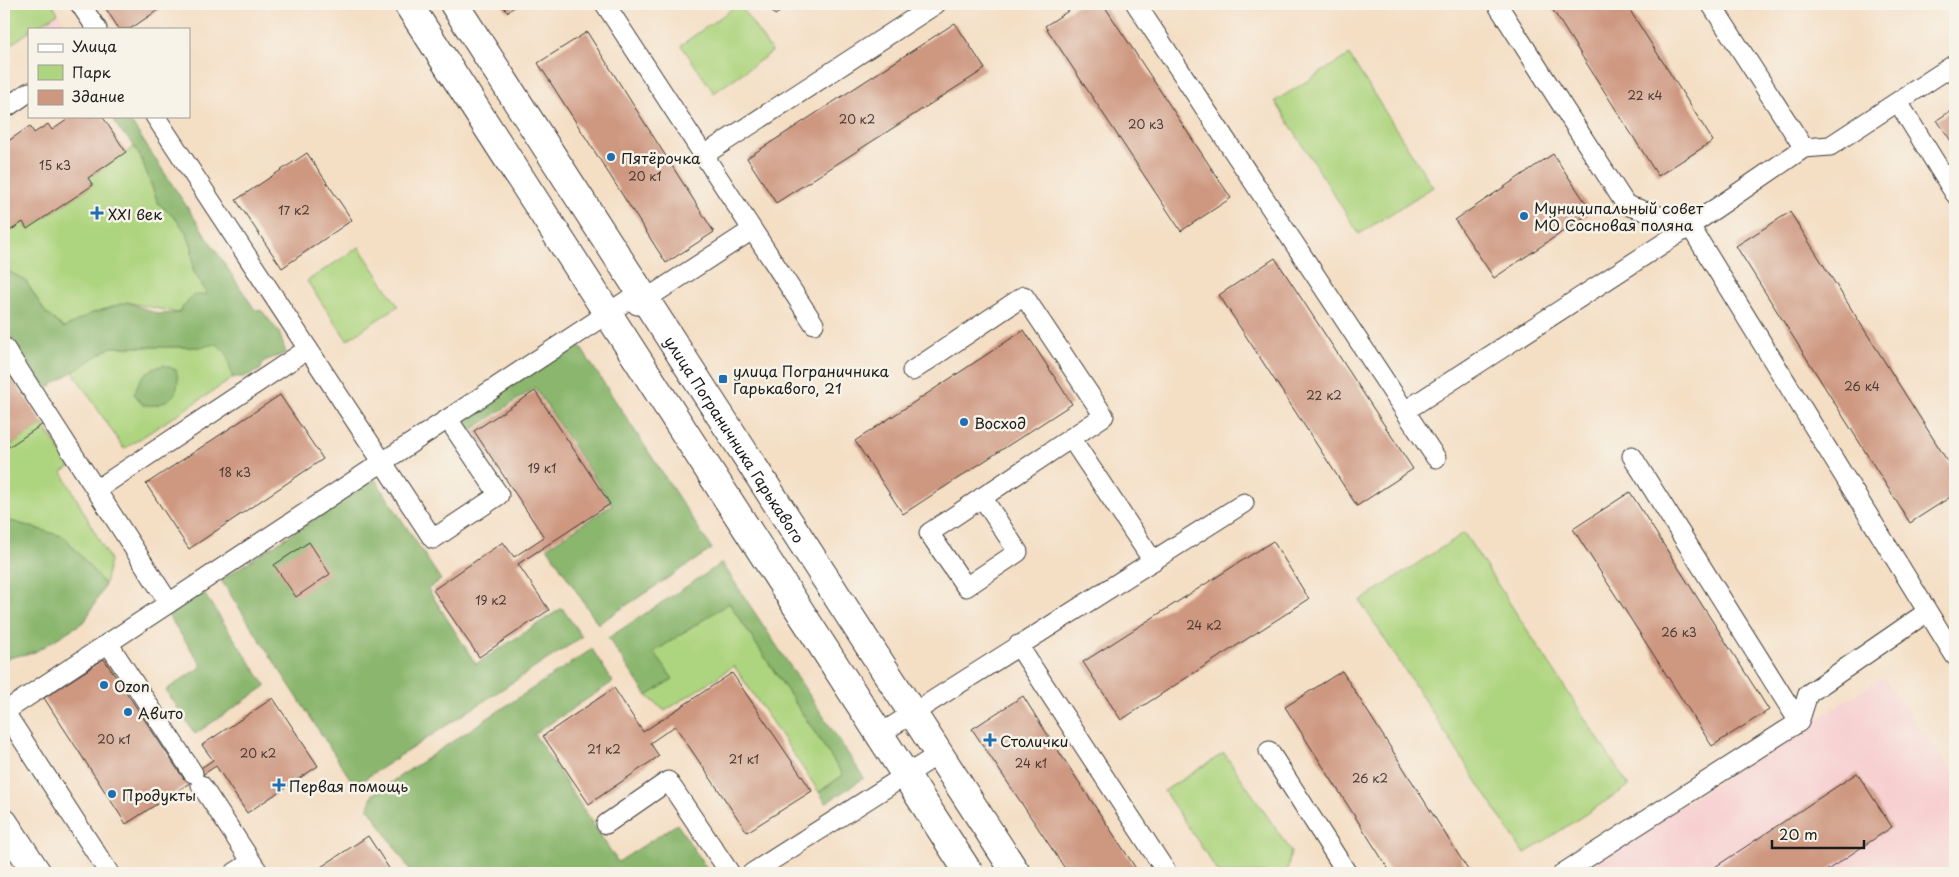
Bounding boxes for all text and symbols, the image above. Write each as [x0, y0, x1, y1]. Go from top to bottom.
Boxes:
legend [28, 28, 190, 118]
text: Улица [72, 34, 117, 57]
text: Парк [72, 60, 111, 83]
text: Здание [72, 84, 125, 107]
house number: 22 к4 [1627, 86, 1663, 104]
house number: 20 к2 [839, 110, 875, 128]
house number: 20 к3 [1128, 115, 1164, 133]
place label: Пятёрочка [621, 146, 701, 169]
marker: Пятёрочка [605, 151, 617, 163]
house number: 15 к3 [39, 156, 71, 174]
house number: 20 к1 [628, 167, 662, 185]
place label: Муниципальный совет МО Сосновая поляна [1534, 196, 1704, 236]
house number: 17 к2 [278, 201, 310, 219]
place label: XXI век [108, 202, 162, 225]
marker: XXI век [90, 206, 104, 220]
marker: Муниципальный совет МО Сосновая поляна [1518, 210, 1530, 222]
street label: улица Пограничника Гарькавого [660, 331, 811, 547]
place label: улица Пограничника Гарькавого, 21 [733, 359, 889, 399]
marker: улица Пограничника Гарькавого, 21 [717, 373, 729, 385]
house number: 26 к4 [1844, 377, 1880, 395]
house number: 22 к2 [1306, 386, 1342, 404]
place label: Восход [974, 411, 1026, 434]
marker: Восход [958, 416, 970, 428]
house number: 19 к1 [528, 459, 556, 477]
house number: 18 к3 [219, 463, 251, 481]
house number: 19 к2 [475, 591, 507, 609]
house number: 24 к2 [1186, 616, 1222, 634]
house number: 26 к3 [1661, 623, 1697, 641]
place label: Ozon [114, 674, 150, 697]
marker: Ozon [98, 679, 110, 691]
place label: Авито [138, 701, 183, 724]
marker: Авито [122, 706, 134, 718]
place label: Столички [1000, 729, 1069, 752]
house number: 20 к1 [97, 730, 131, 748]
marker: Столички [984, 734, 996, 746]
house number: 21 к2 [587, 740, 621, 758]
house number: 20 к2 [240, 744, 276, 762]
house number: 21 к1 [729, 750, 759, 768]
house number: 24 к1 [1015, 754, 1047, 772]
house number: 26 к2 [1352, 769, 1388, 787]
place label: Первая помощь [289, 774, 408, 797]
marker: Первая помощь [273, 779, 285, 791]
place label: Продукты [122, 783, 196, 806]
marker: Продукты [106, 788, 118, 800]
scale bar [1772, 817, 1864, 849]
text: 20 m [1779, 822, 1818, 845]

